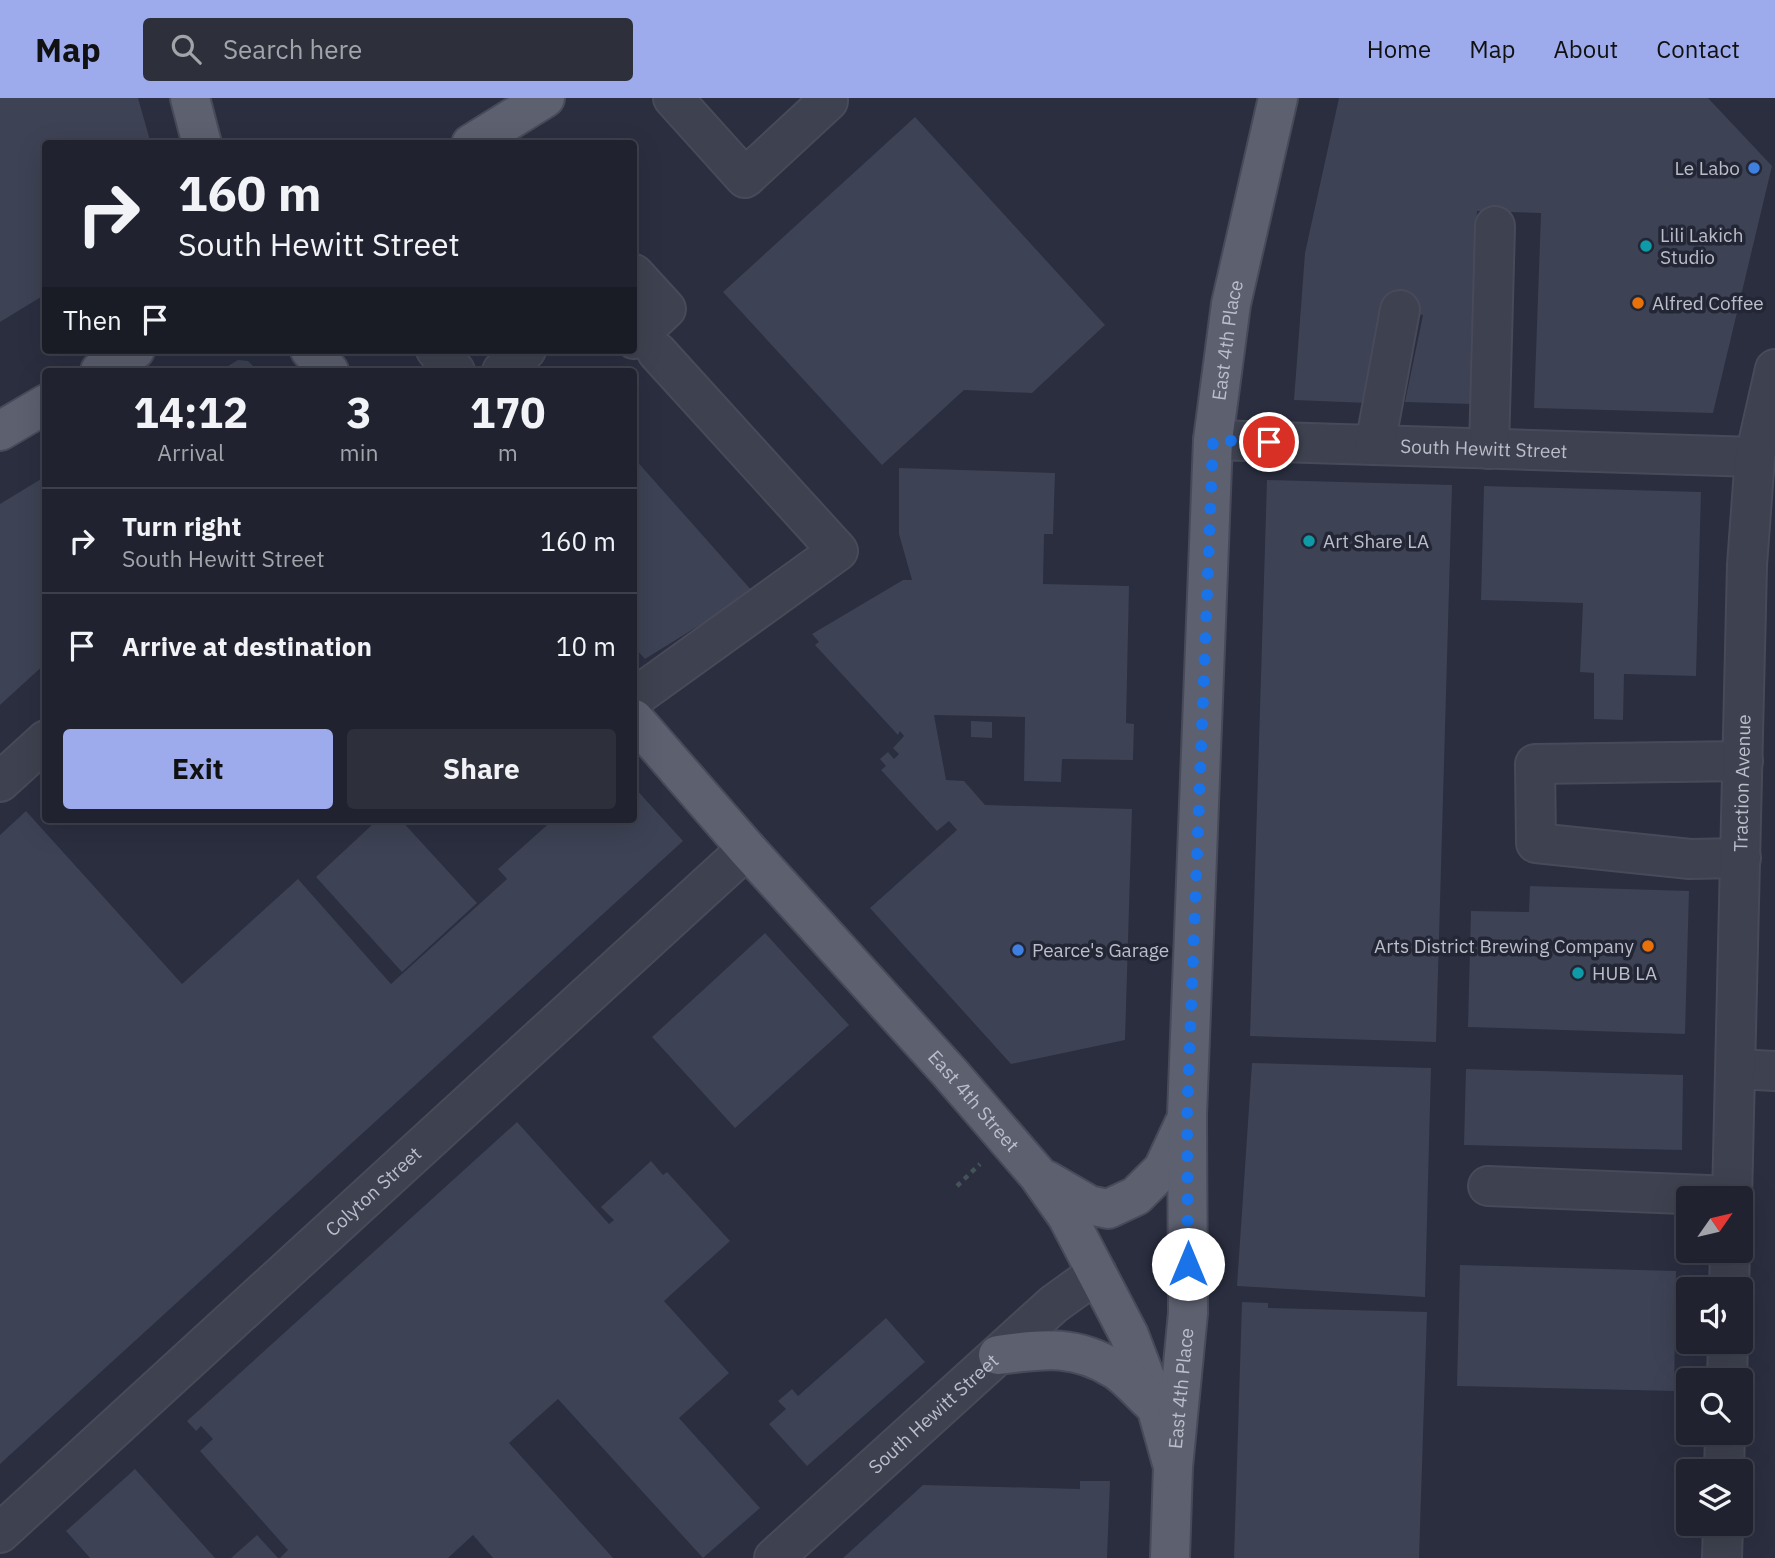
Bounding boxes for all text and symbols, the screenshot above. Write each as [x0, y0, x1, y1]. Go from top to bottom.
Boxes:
search box [143, 18, 633, 81]
text: Map [35, 28, 101, 71]
icon: search [167, 30, 205, 68]
text: Search here [223, 32, 362, 66]
text: Home [1367, 33, 1431, 65]
text: Map [1469, 33, 1515, 65]
text: About [1553, 33, 1618, 65]
text: Contact [1656, 33, 1740, 65]
place label: Le Labo [1674, 156, 1740, 180]
marker: Le Labo [1746, 160, 1762, 176]
text: 160 m [178, 161, 322, 224]
icon: right [63, 168, 154, 259]
text: South Hewitt Street [178, 223, 460, 265]
place label: Lili Lakich Studio [1660, 223, 1743, 269]
marker: Lili Lakich Studio [1638, 238, 1654, 254]
street label: East 4th Place [1206, 278, 1248, 402]
place label: Alfred Coffee [1652, 291, 1764, 315]
marker: Alfred Coffee [1630, 295, 1646, 311]
icon: arrive [136, 301, 174, 339]
text: Then [63, 303, 122, 337]
text: 14:12 [133, 385, 248, 440]
text: 3 [346, 385, 372, 440]
text: 170 [470, 385, 546, 440]
pin [1239, 412, 1299, 472]
icon: arrive [1250, 423, 1288, 461]
street label: South Hewitt Street [1400, 434, 1568, 463]
text: Arrival [157, 437, 224, 467]
text: min [340, 437, 378, 467]
text: m [498, 437, 518, 467]
text: Turn right [122, 509, 241, 543]
icon: right [63, 522, 101, 560]
text: 160 m [540, 524, 616, 558]
place label: Art Share LA [1323, 529, 1429, 553]
marker: Art Share LA [1301, 533, 1317, 549]
text: South Hewitt Street [122, 543, 325, 573]
icon: arrive [63, 627, 101, 665]
text: Arrive at destination [122, 629, 372, 663]
text: 10 m [556, 629, 616, 663]
street label: Traction Avenue [1728, 714, 1755, 852]
button: Exit [63, 729, 333, 809]
button: Share [347, 729, 616, 809]
place label: Arts District Brewing Company [1374, 934, 1635, 958]
place label: Pearce's Garage [1032, 938, 1169, 962]
marker: Arts District Brewing Company [1640, 938, 1656, 954]
marker: Pearce's Garage [1010, 942, 1026, 958]
place label: HUB LA [1592, 961, 1657, 985]
marker: HUB LA [1570, 965, 1586, 981]
street label: East 4th Street [923, 1045, 1024, 1157]
street label: Colyton Street [320, 1141, 426, 1241]
north arrow [1676, 1186, 1754, 1264]
map controls [1676, 1186, 1753, 1536]
position arrow [1151, 1227, 1225, 1301]
button: sound [1676, 1277, 1753, 1354]
street label: East 4th Place [1163, 1327, 1198, 1450]
street label: South Hewitt Street [863, 1348, 1003, 1479]
button: search [1676, 1368, 1753, 1445]
button: layers [1676, 1459, 1753, 1536]

